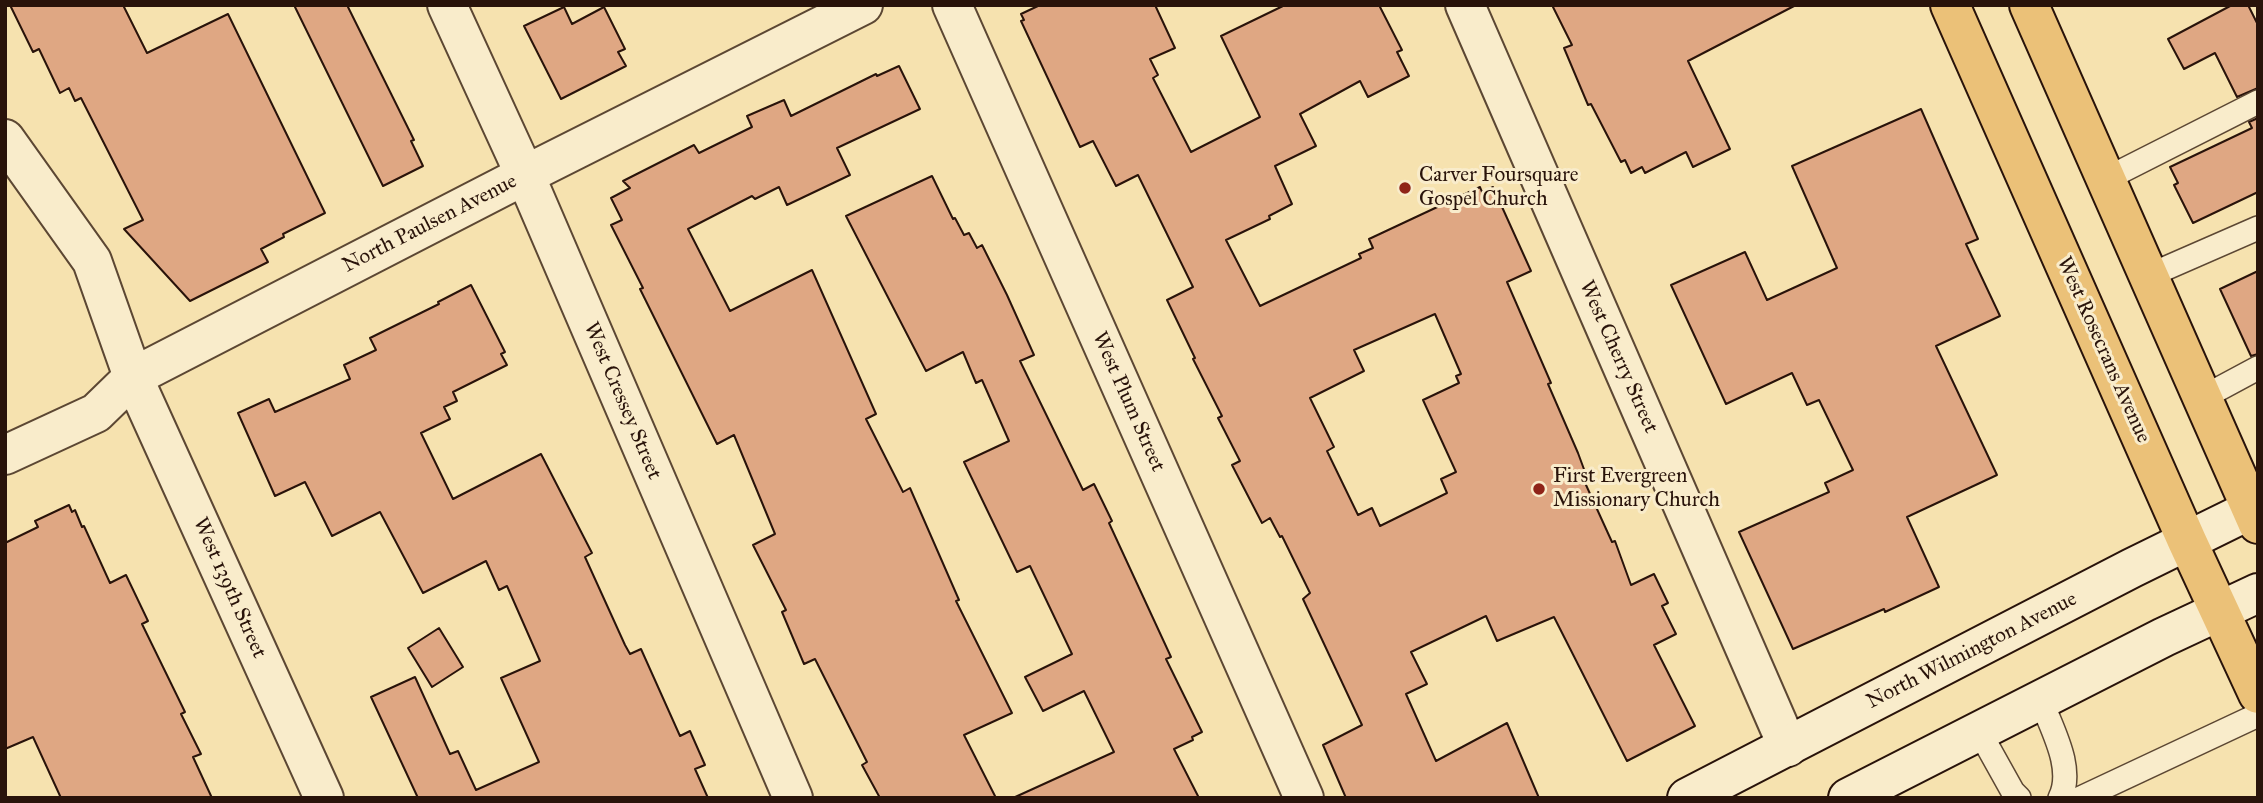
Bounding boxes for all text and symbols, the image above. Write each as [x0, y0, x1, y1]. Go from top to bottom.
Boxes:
place label: Carver Foursquare Gospel Church [1419, 163, 1579, 213]
street label: North Paulsen Avenue [339, 169, 521, 279]
marker: Carver Foursquare Gospel Church [1397, 180, 1413, 196]
street label: West Rosecrans Avenue [2051, 253, 2155, 447]
street label: West Cherry Street [1573, 277, 1663, 437]
street label: West Cressey Street [577, 318, 667, 484]
street label: West Plum Street [1086, 328, 1170, 476]
place label: First Evergreen Missionary Church [1553, 464, 1720, 514]
marker: First Evergreen Missionary Church [1531, 481, 1547, 497]
street label: West 139th Street [187, 514, 271, 662]
street label: North Wilmington Avenue [1863, 587, 2081, 715]

